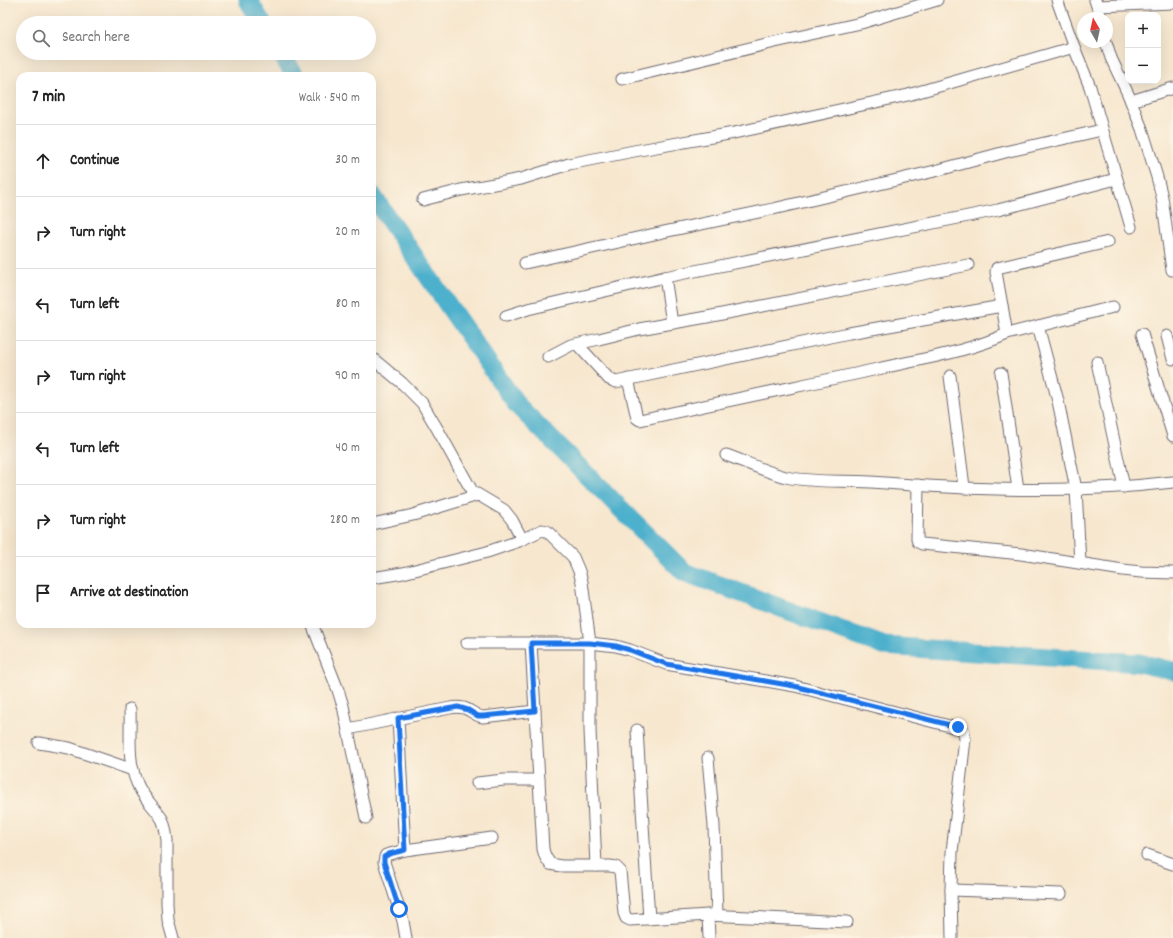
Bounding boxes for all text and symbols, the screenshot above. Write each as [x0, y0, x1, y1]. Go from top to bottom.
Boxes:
north arrow [1077, 12, 1113, 48]
map controls [1125, 12, 1161, 84]
button: + [1125, 12, 1161, 48]
search box [16, 16, 376, 60]
icon: search [30, 27, 52, 49]
text: Search here [62, 27, 130, 49]
button: − [1125, 48, 1161, 84]
text: 7 min [32, 86, 65, 110]
text: Walk · 540 m [299, 89, 360, 108]
icon: ahead [32, 150, 54, 172]
text: Continue [70, 150, 119, 172]
text: 30 m [335, 151, 360, 170]
icon: right [32, 222, 54, 244]
text: Turn right [70, 222, 126, 244]
text: 20 m [335, 223, 360, 242]
icon: left [32, 294, 54, 316]
text: Turn left [70, 294, 119, 316]
text: 80 m [336, 295, 360, 314]
icon: right [32, 366, 54, 388]
text: Turn right [70, 366, 126, 388]
text: 90 m [335, 367, 360, 386]
icon: left [32, 438, 54, 460]
text: Turn left [70, 438, 119, 460]
text: 40 m [336, 439, 360, 458]
icon: right [32, 510, 54, 532]
text: Turn right [70, 510, 126, 532]
text: 280 m [330, 511, 360, 530]
icon: arrive [32, 582, 54, 604]
text: Arrive at destination [70, 582, 188, 604]
route end [949, 718, 967, 736]
route start [390, 900, 408, 918]

